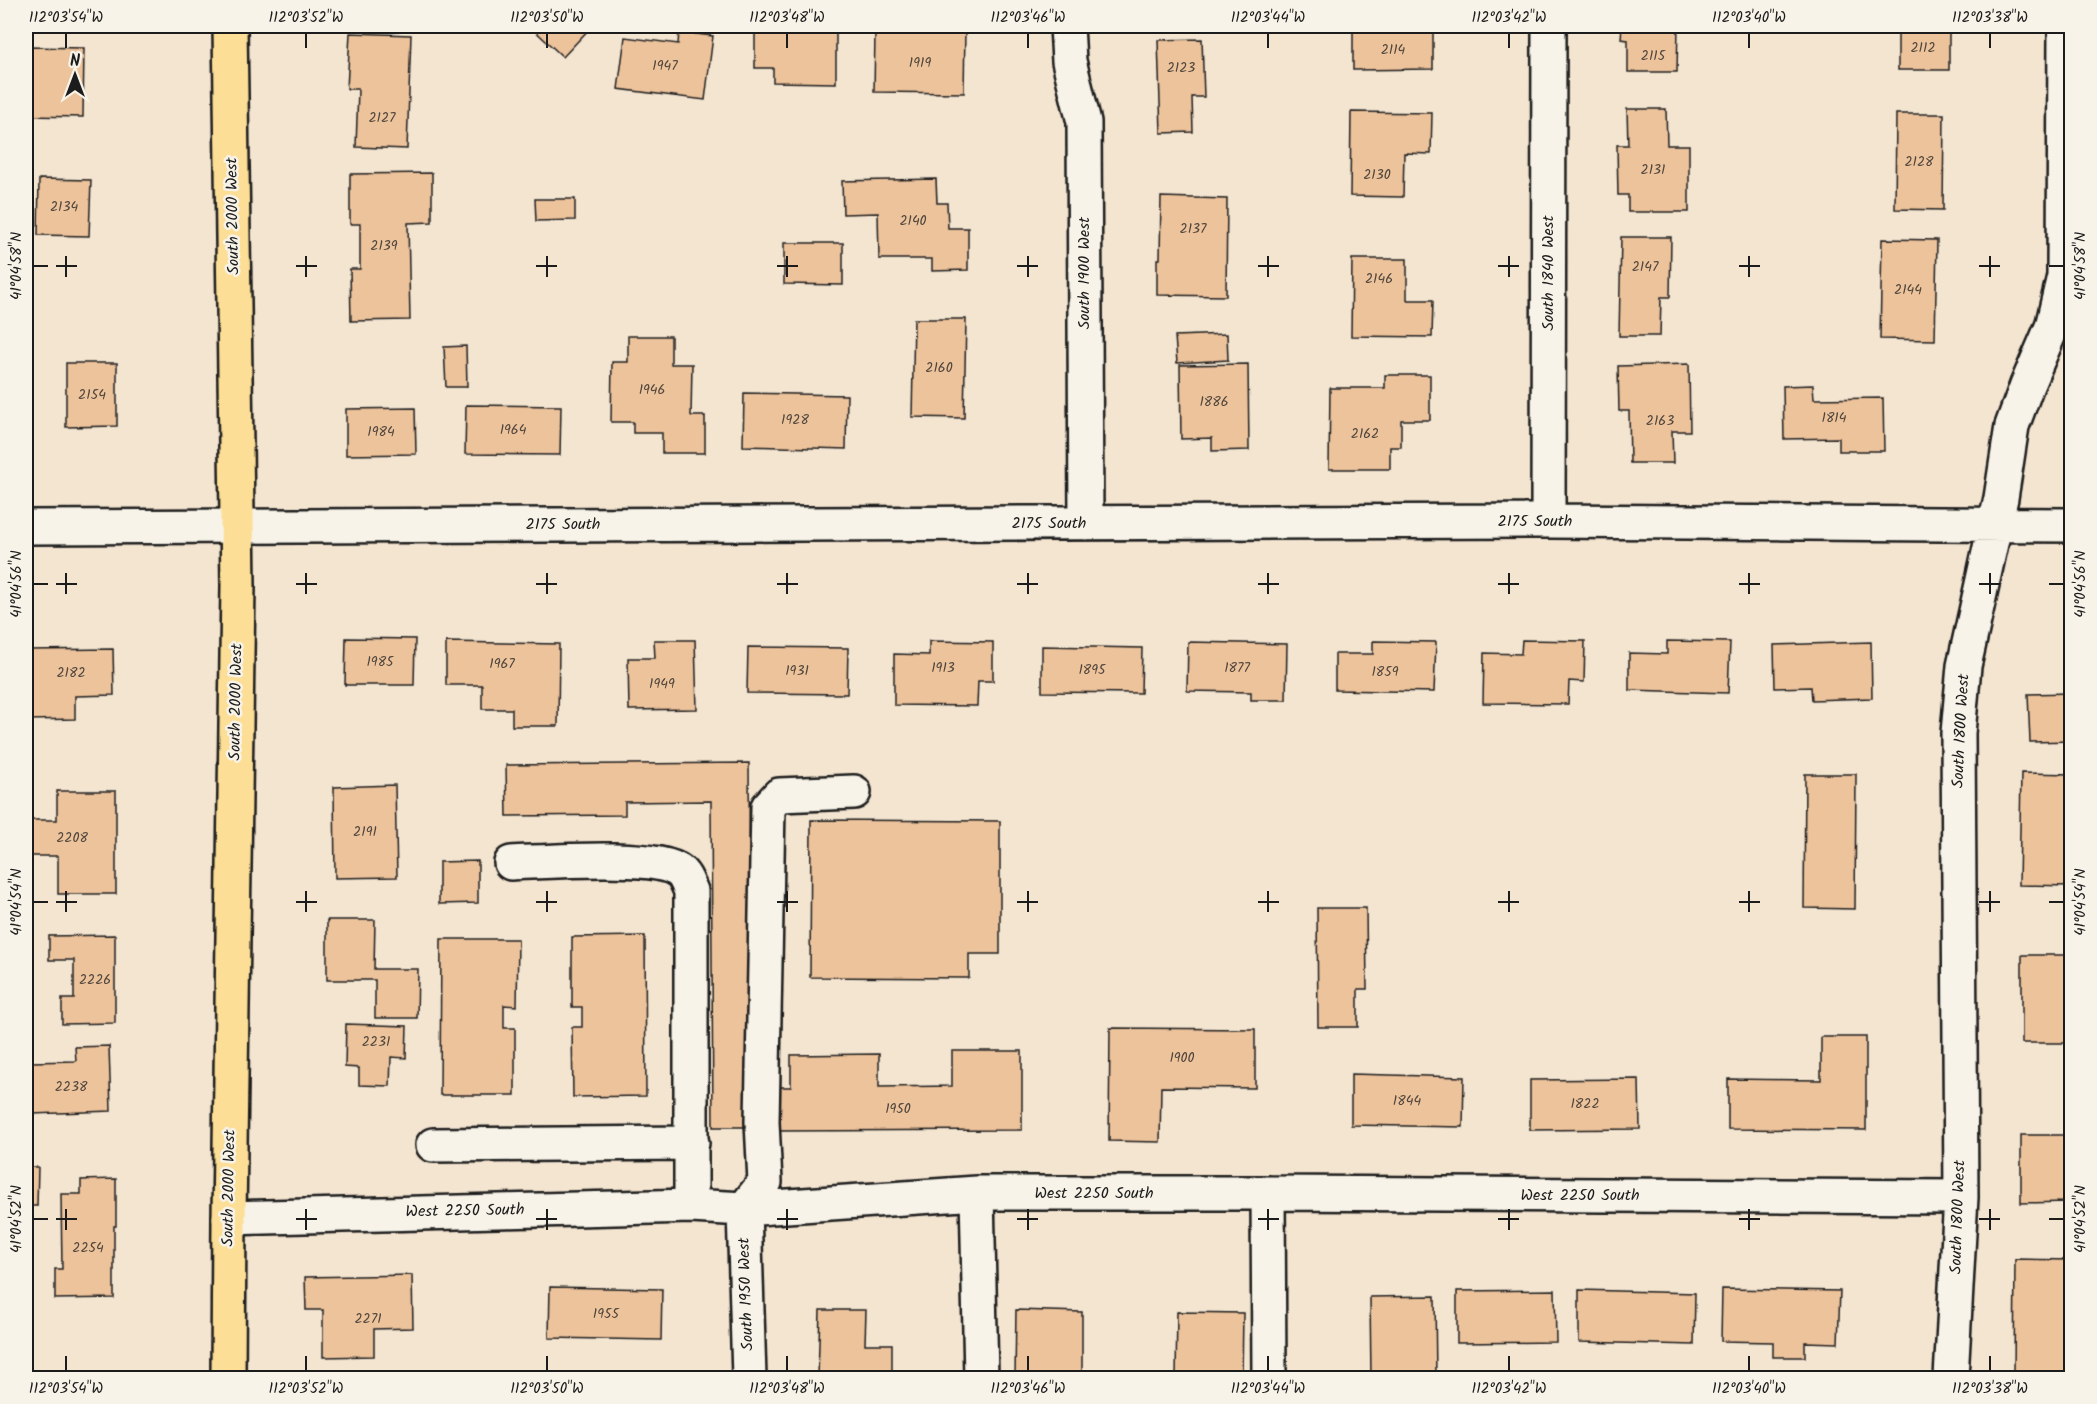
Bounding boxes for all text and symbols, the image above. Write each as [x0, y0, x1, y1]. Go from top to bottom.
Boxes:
text: 112°03'54"W [29, 6, 104, 30]
text: 112°03'52"W [269, 6, 344, 30]
text: 112°03'50"W [510, 6, 584, 30]
text: 112°03'48"W [749, 6, 825, 30]
text: 112°03'46"W [991, 6, 1066, 30]
text: 112°03'44"W [1231, 6, 1306, 30]
text: 112°03'42"W [1471, 6, 1547, 30]
text: 112°03'40"W [1712, 6, 1786, 30]
text: 112°03'38"W [1952, 6, 2028, 30]
house number: 2112 [1910, 37, 1936, 59]
house number: 2114 [1381, 39, 1406, 61]
north arrow [45, 45, 105, 105]
house number: 2115 [1641, 45, 1667, 67]
text: N [70, 49, 80, 74]
house number: 1919 [909, 52, 931, 74]
house number: 1947 [652, 55, 678, 77]
house number: 2123 [1167, 57, 1195, 79]
house number: 2127 [368, 107, 396, 129]
house number: 2128 [1904, 151, 1934, 173]
street label: South 2000 West [219, 156, 247, 275]
house number: 2131 [1641, 159, 1665, 181]
house number: 2130 [1363, 164, 1391, 186]
house number: 2134 [50, 196, 78, 218]
house number: 2140 [899, 210, 927, 232]
street label: South 1840 West [1536, 215, 1561, 331]
street label: South 1900 West [1072, 216, 1097, 329]
house number: 2137 [1180, 218, 1207, 240]
text: 41°04'58"N [5, 232, 29, 300]
text: 41°04'58"N [2069, 232, 2093, 300]
house number: 2139 [370, 235, 398, 257]
house number: 2147 [1632, 256, 1659, 278]
house number: 2146 [1365, 268, 1393, 290]
house number: 2144 [1894, 279, 1922, 301]
house number: 2160 [925, 357, 953, 379]
house number: 1946 [639, 379, 665, 401]
house number: 2154 [78, 384, 106, 406]
house number: 1886 [1199, 391, 1229, 413]
house number: 1814 [1822, 407, 1847, 429]
house number: 1928 [781, 409, 809, 431]
house number: 2163 [1646, 410, 1674, 432]
house number: 1964 [500, 419, 527, 441]
house number: 1984 [367, 421, 395, 443]
house number: 2162 [1351, 423, 1379, 445]
street label: 2175 South [1498, 509, 1572, 534]
street label: 2175 South [1012, 511, 1086, 536]
street label: 2175 South [526, 512, 600, 537]
text: 41°04'56"N [5, 550, 29, 618]
text: 41°04'56"N [2069, 550, 2093, 618]
street label: South 2000 West [222, 642, 250, 761]
house number: 1985 [366, 651, 395, 673]
house number: 1967 [489, 653, 515, 675]
house number: 1913 [931, 657, 955, 679]
house number: 1877 [1224, 657, 1250, 679]
house number: 1895 [1078, 659, 1107, 681]
house number: 1931 [785, 660, 809, 682]
house number: 1859 [1371, 661, 1399, 683]
house number: 2182 [56, 662, 86, 684]
street label: South 1800 West [1946, 672, 1977, 789]
house number: 1949 [649, 673, 675, 695]
house number: 2191 [353, 821, 377, 843]
house number: 2208 [56, 827, 88, 849]
text: 41°04'54"N [5, 868, 29, 936]
text: 41°04'54"N [2069, 868, 2093, 936]
house number: 2226 [79, 969, 111, 991]
house number: 2231 [362, 1031, 390, 1053]
house number: 1900 [1169, 1047, 1195, 1069]
house number: 2238 [55, 1076, 88, 1098]
house number: 1844 [1393, 1090, 1421, 1112]
house number: 1822 [1570, 1093, 1600, 1115]
house number: 1950 [885, 1098, 911, 1120]
street label: South 2000 West [215, 1128, 243, 1247]
street label: South 1800 West [1944, 1159, 1973, 1275]
street label: West 2250 South [1035, 1181, 1153, 1206]
street label: West 2250 South [1521, 1183, 1639, 1208]
text: 41°04'52"N [5, 1185, 29, 1253]
text: 41°04'52"N [2069, 1185, 2093, 1253]
street label: West 2250 South [405, 1197, 525, 1225]
street label: South 1950 West [732, 1236, 760, 1351]
house number: 2254 [72, 1237, 104, 1259]
house number: 1955 [593, 1303, 621, 1325]
house number: 2271 [354, 1308, 382, 1330]
text: 112°03'54"W [29, 1377, 104, 1401]
text: 112°03'52"W [269, 1377, 344, 1401]
text: 112°03'50"W [510, 1377, 584, 1401]
text: 112°03'48"W [749, 1377, 825, 1401]
text: 112°03'46"W [991, 1377, 1066, 1401]
text: 112°03'44"W [1231, 1377, 1306, 1401]
text: 112°03'42"W [1471, 1377, 1547, 1401]
text: 112°03'40"W [1712, 1377, 1786, 1401]
text: 112°03'38"W [1952, 1377, 2028, 1401]

